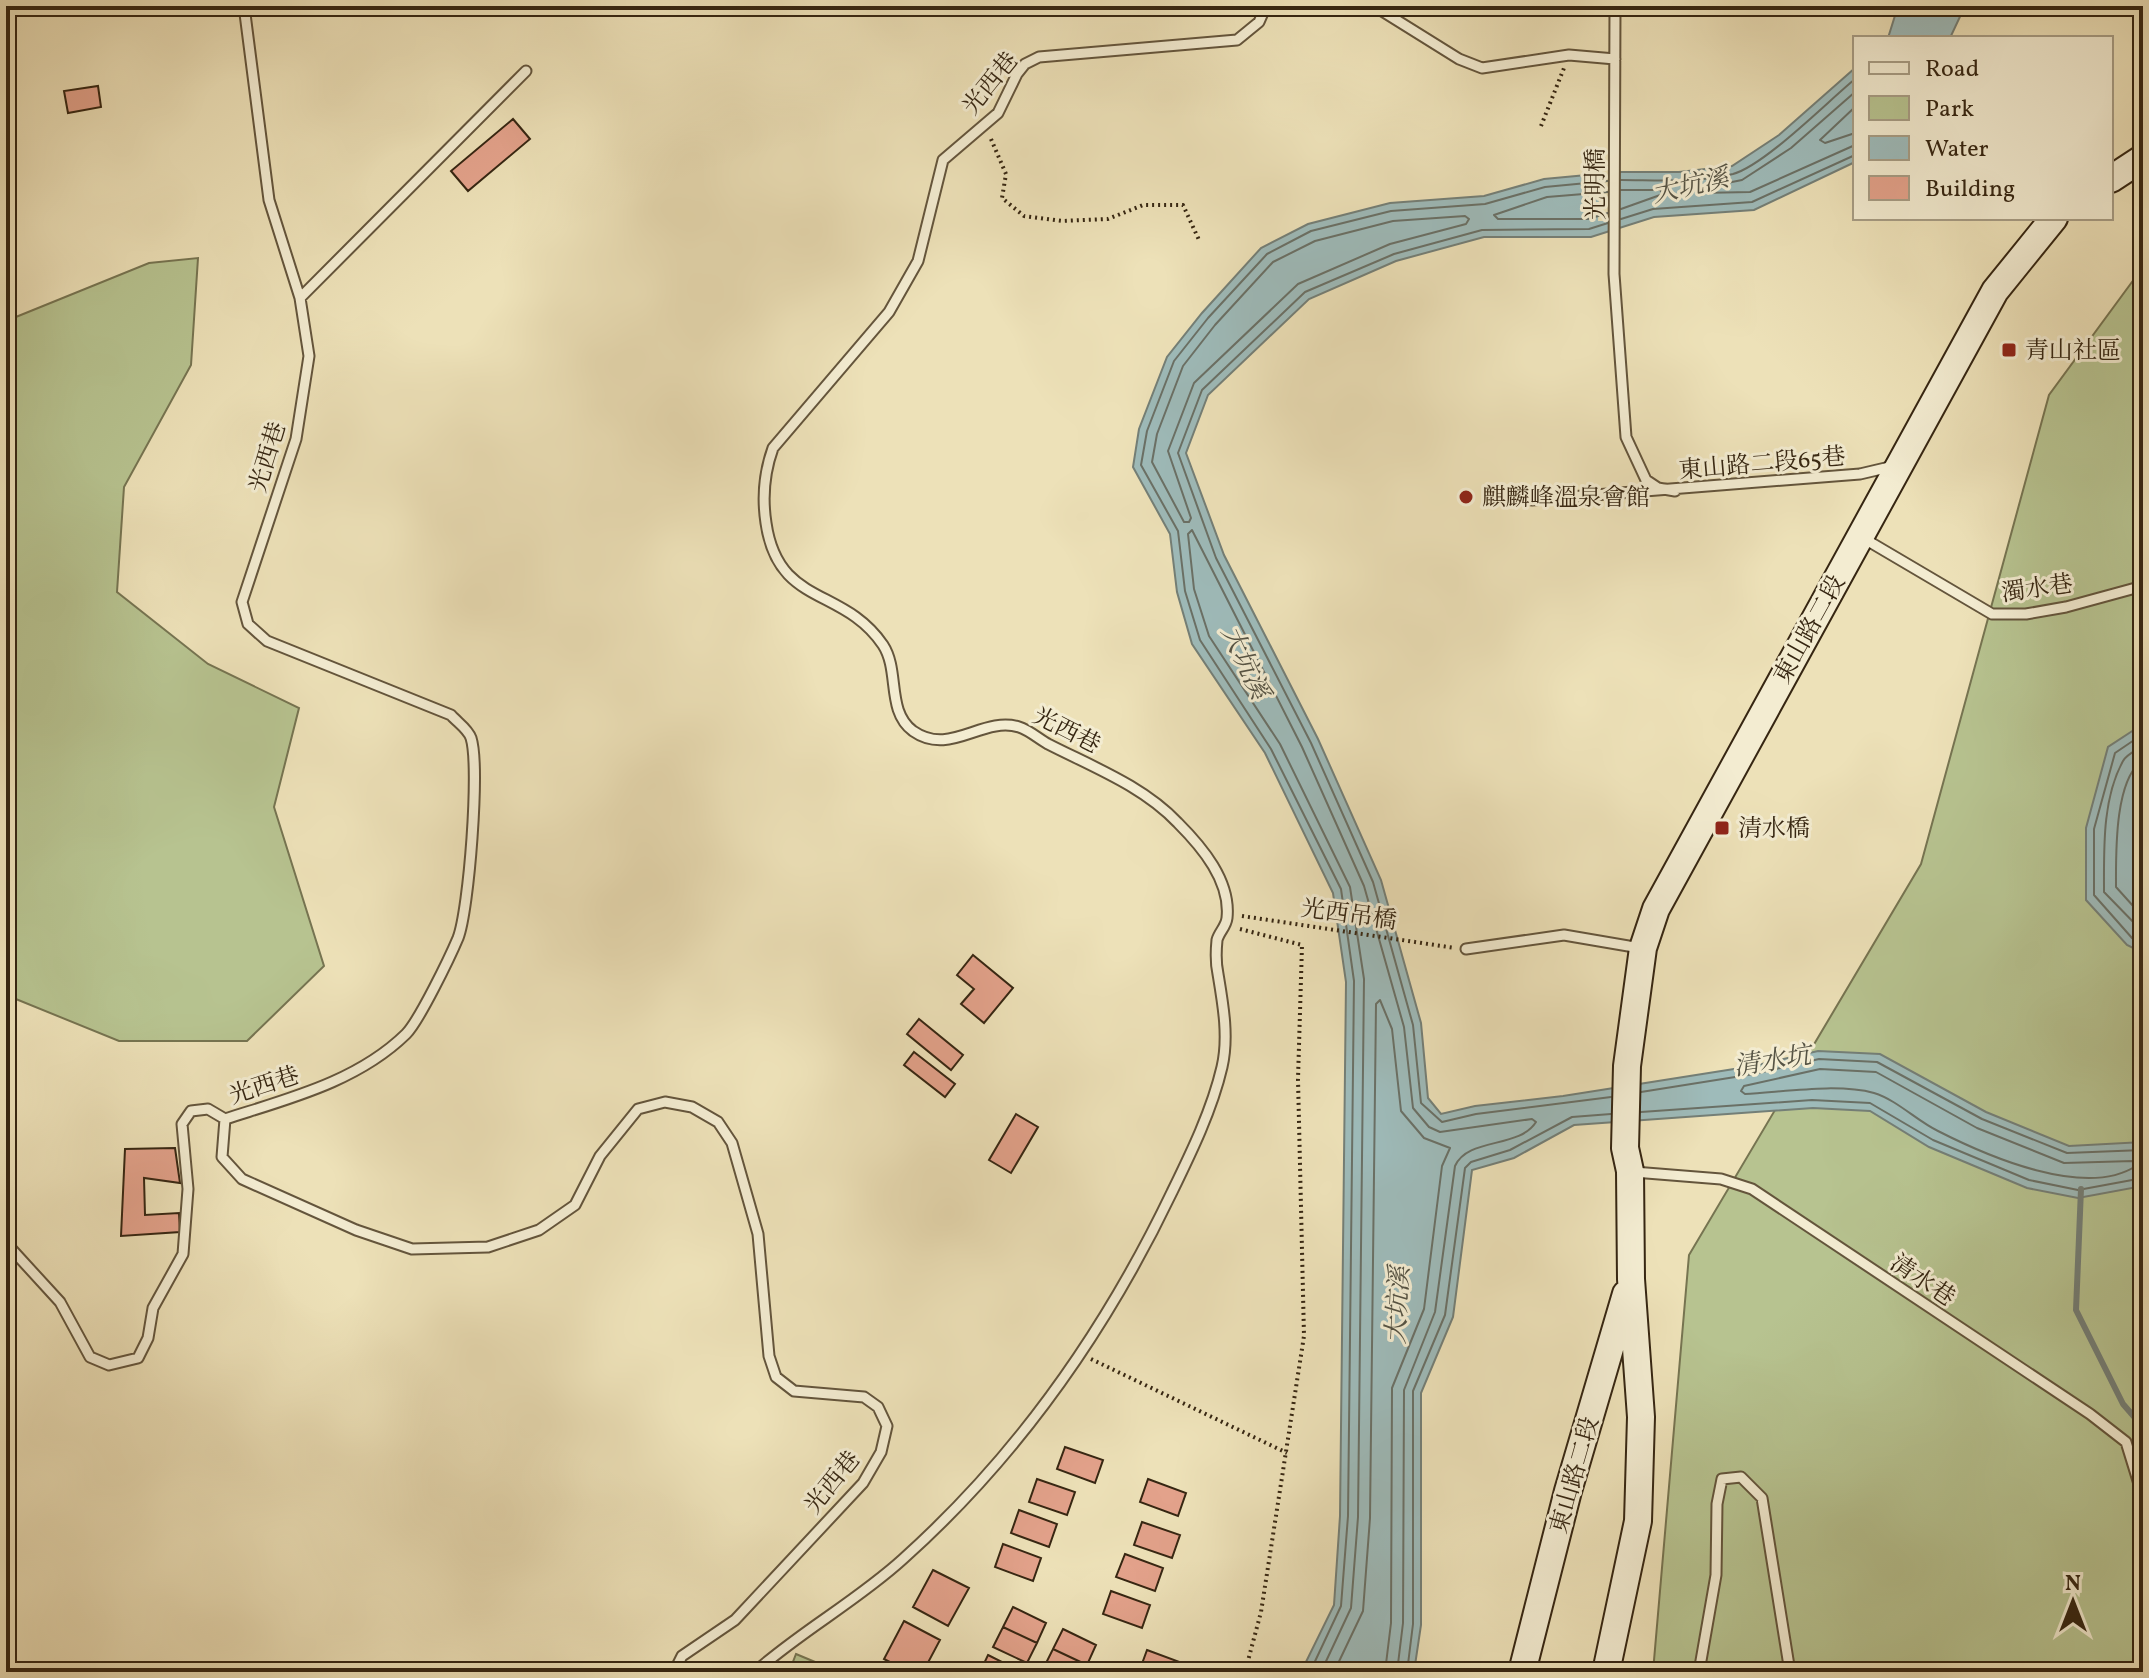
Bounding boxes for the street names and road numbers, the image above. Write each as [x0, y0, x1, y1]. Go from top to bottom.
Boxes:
street label: 光西巷 [956, 46, 1027, 123]
street label: 光明橋 [1580, 148, 1614, 220]
street label: 光西巷 [242, 418, 296, 497]
street label: 東山路二段65巷 [1677, 441, 1847, 489]
street label: 濁水巷 [1999, 568, 2075, 612]
street label: 東山路二段 [1767, 569, 1855, 691]
street label: 光西巷 [1026, 700, 1106, 763]
street label: 光西吊橋 [1299, 892, 1399, 939]
street label: 光西巷 [225, 1060, 304, 1114]
street label: 清水巷 [1883, 1247, 1961, 1316]
street label: 東山路二段 [1543, 1413, 1609, 1538]
street label: 光西巷 [798, 1445, 869, 1522]

